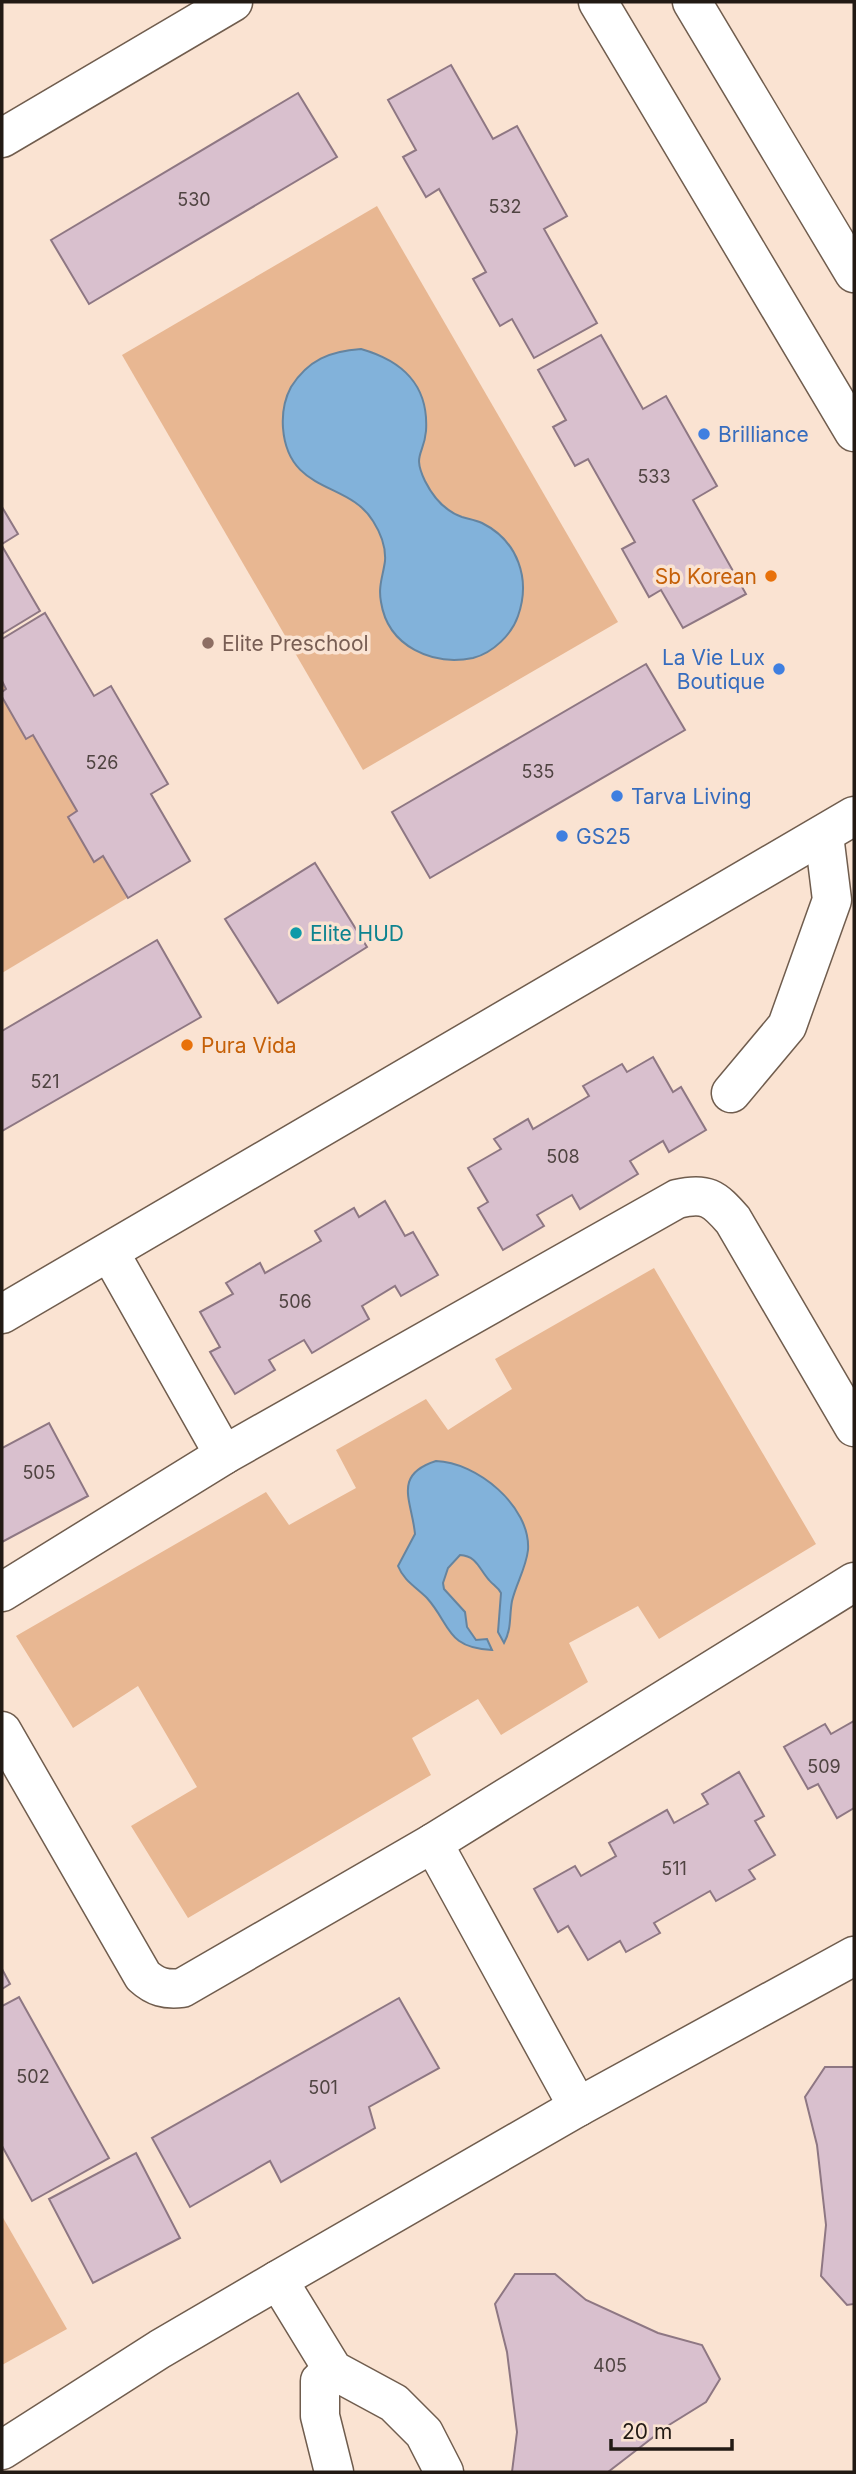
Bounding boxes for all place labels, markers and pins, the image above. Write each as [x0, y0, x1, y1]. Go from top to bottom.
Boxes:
place label: Brilliance [718, 422, 809, 447]
marker: Brilliance [696, 426, 712, 442]
place label: Sb Korean [655, 564, 757, 589]
marker: Sb Korean [763, 568, 779, 584]
place label: Elite Preschool [222, 631, 369, 656]
marker: Elite Preschool [200, 635, 216, 651]
place label: La Vie Lux Boutique [662, 645, 765, 694]
marker: La Vie Lux Boutique [771, 661, 787, 677]
place label: Tarva Living [631, 784, 752, 809]
marker: Tarva Living [609, 788, 625, 804]
place label: GS25 [576, 824, 631, 849]
marker: GS25 [554, 828, 570, 844]
place label: Elite HUD [310, 921, 404, 946]
marker: Elite HUD [288, 925, 304, 941]
place label: Pura Vida [201, 1033, 297, 1058]
marker: Pura Vida [179, 1037, 195, 1053]

